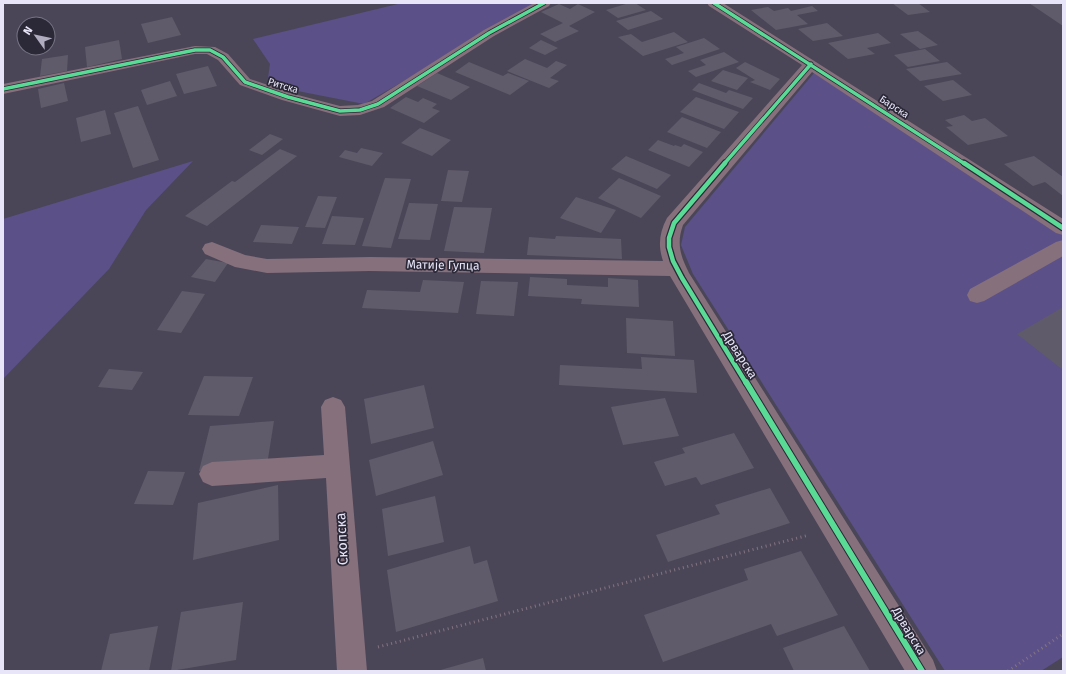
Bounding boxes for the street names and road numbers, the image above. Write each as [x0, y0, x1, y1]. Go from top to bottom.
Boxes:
street label: Ритска [266, 76, 300, 96]
street label: Барска [877, 93, 911, 121]
street label: Матије Гупца [406, 257, 480, 273]
street label: Дрварска [719, 328, 760, 381]
street label: Скопска [332, 512, 352, 566]
street label: Дрварска [889, 604, 929, 657]

